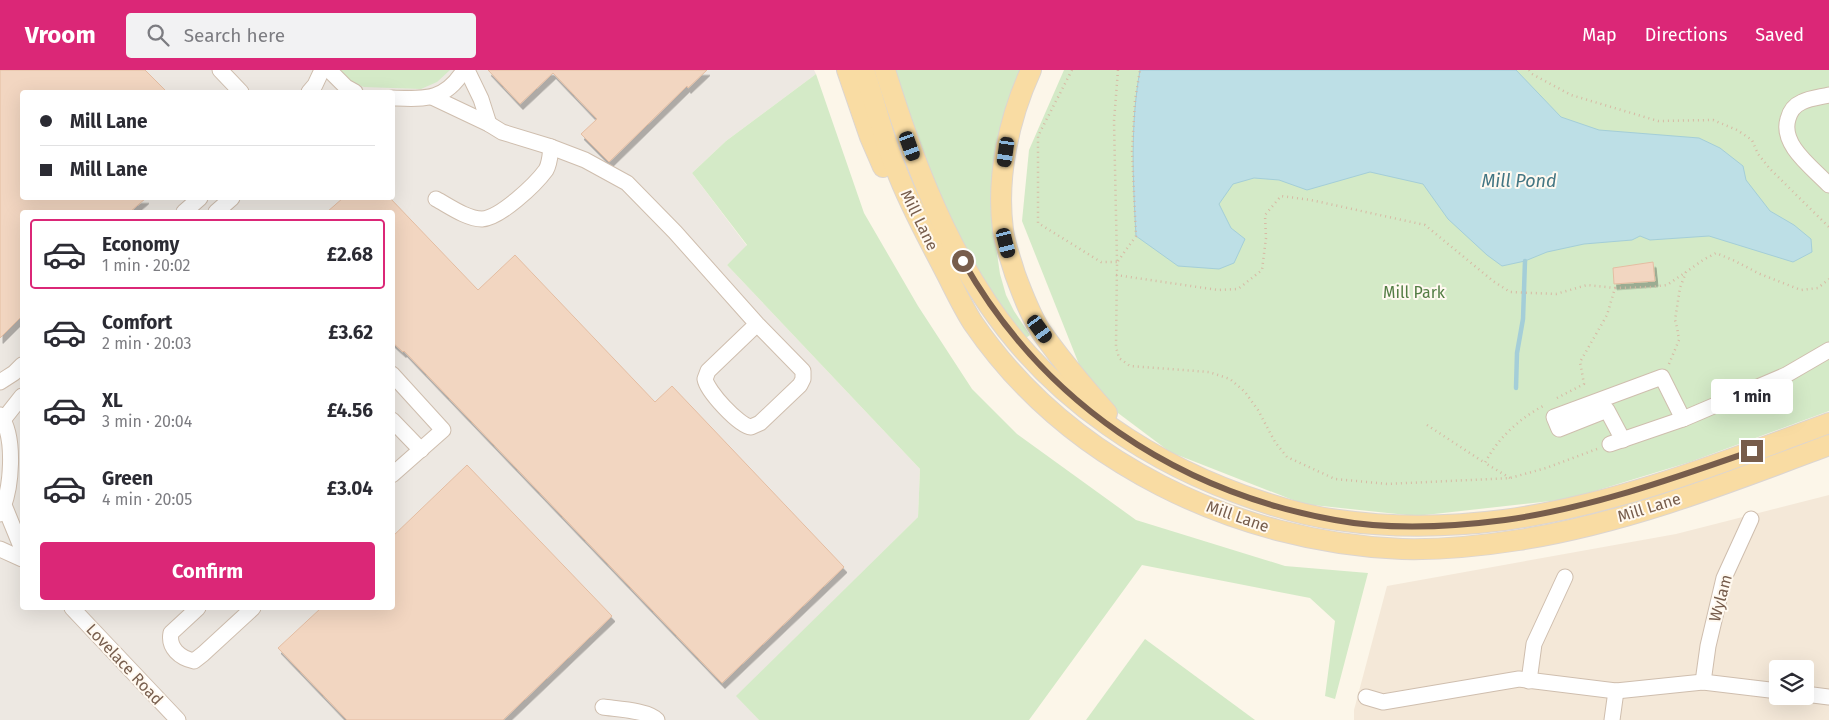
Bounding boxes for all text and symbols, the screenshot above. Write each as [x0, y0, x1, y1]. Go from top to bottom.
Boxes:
search box [126, 13, 476, 58]
text: Vroom [25, 21, 96, 49]
icon: search [144, 21, 172, 49]
text: Search here [184, 24, 285, 47]
text: Map [1582, 24, 1617, 46]
text: Directions [1645, 24, 1727, 46]
text: Saved [1755, 24, 1804, 46]
text: Mill Lane [70, 110, 148, 133]
car [897, 129, 922, 163]
car [996, 136, 1015, 168]
text: Mill Lane [70, 158, 148, 181]
water label: Mill Pond [1481, 170, 1557, 192]
street label: Mill Lane [897, 187, 942, 254]
car [995, 227, 1016, 259]
icon: car [42, 232, 87, 277]
text: Economy [102, 233, 179, 256]
text: £2.68 [327, 243, 373, 266]
route start [952, 250, 974, 272]
text: 1 min · 20:02 [102, 256, 190, 275]
park label: Mill Park [1383, 283, 1446, 302]
icon: car [42, 310, 87, 355]
text: Comfort [102, 311, 172, 334]
car [1025, 312, 1054, 346]
text: £3.62 [328, 321, 373, 344]
text: 2 min · 20:03 [102, 334, 192, 353]
callout: 1 min [1711, 378, 1793, 414]
text: 1 min [1733, 387, 1771, 406]
icon: car [42, 388, 87, 433]
text: XL [102, 389, 123, 412]
text: £4.56 [327, 399, 373, 422]
text: 3 min · 20:04 [102, 412, 192, 431]
route end [1741, 440, 1763, 462]
icon: car [42, 466, 87, 511]
text: Green [102, 467, 153, 490]
text: £3.04 [327, 477, 373, 500]
street label: Mill Lane [1615, 489, 1683, 526]
text: 4 min · 20:05 [102, 490, 192, 509]
street label: Mill Lane [1204, 497, 1272, 536]
button: Confirm [40, 542, 375, 600]
street label: Wylam [1705, 572, 1736, 624]
street label: Lovelace Road [82, 620, 167, 709]
map controls [1769, 660, 1814, 705]
button: layers [1769, 660, 1814, 705]

